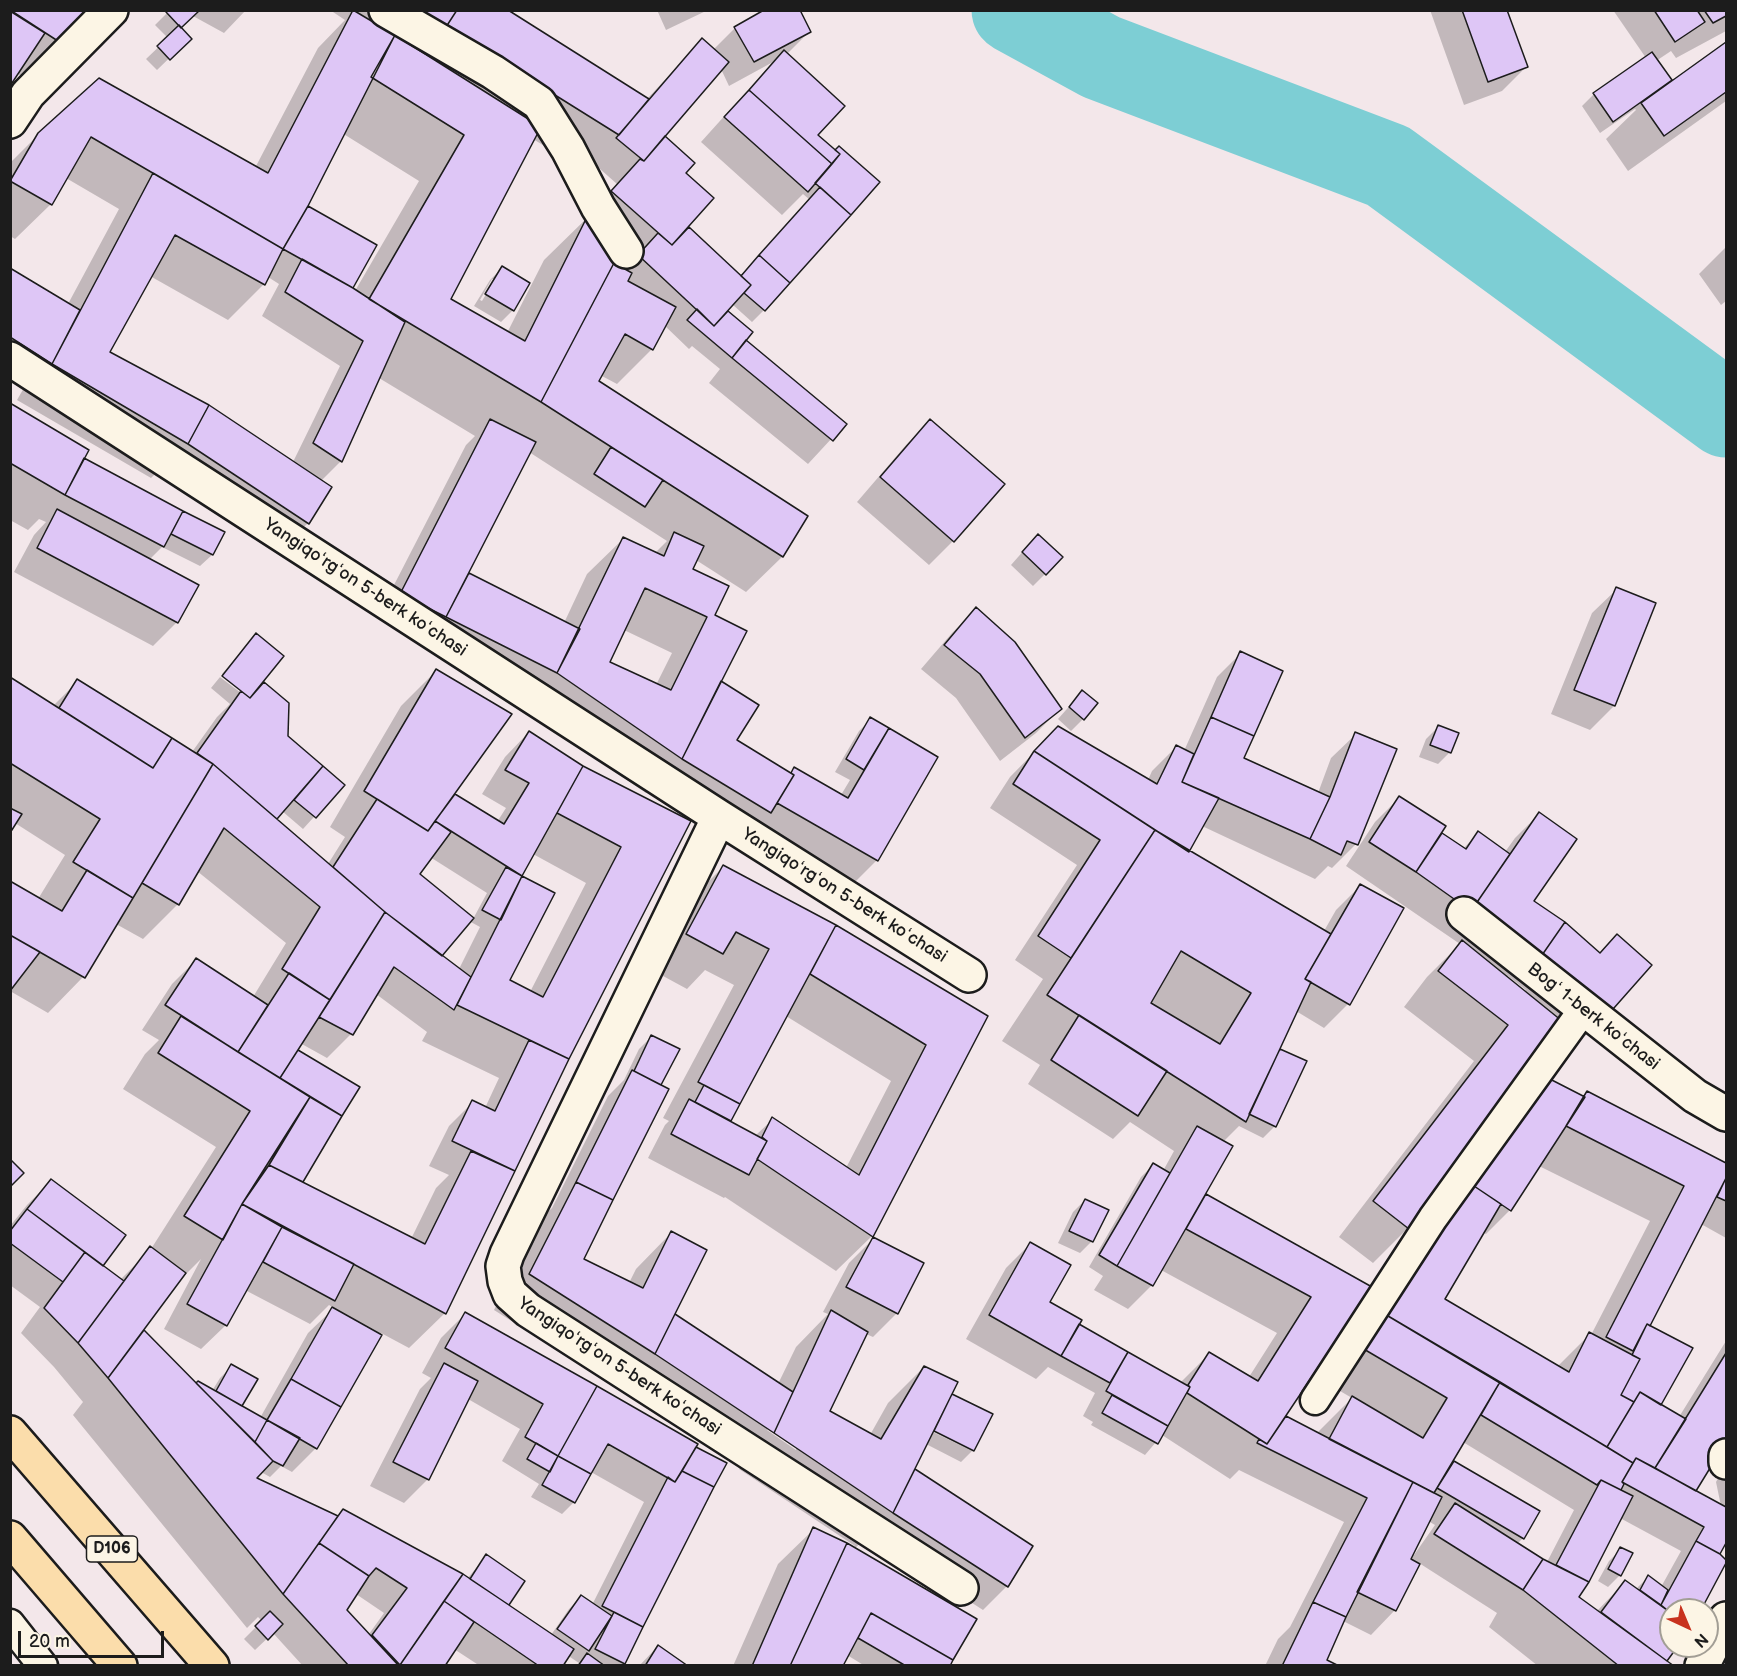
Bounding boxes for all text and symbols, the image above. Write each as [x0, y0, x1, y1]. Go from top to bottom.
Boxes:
street label: Yangiqoʻrgʻon 5-berk koʻchasi [259, 514, 471, 662]
street label: Yangiqoʻrgʻon 5-berk koʻchasi [737, 824, 951, 968]
street label: Bogʻ 1-berk koʻchasi [1523, 959, 1663, 1075]
street label: Yangiqoʻrgʻon 5-berk koʻchasi [513, 1293, 725, 1441]
road number: D106 [86, 1536, 138, 1562]
north arrow [1659, 1598, 1719, 1658]
scale bar [21, 1619, 166, 1657]
text: N [1690, 1629, 1711, 1651]
text: 20 m [29, 1631, 70, 1652]

